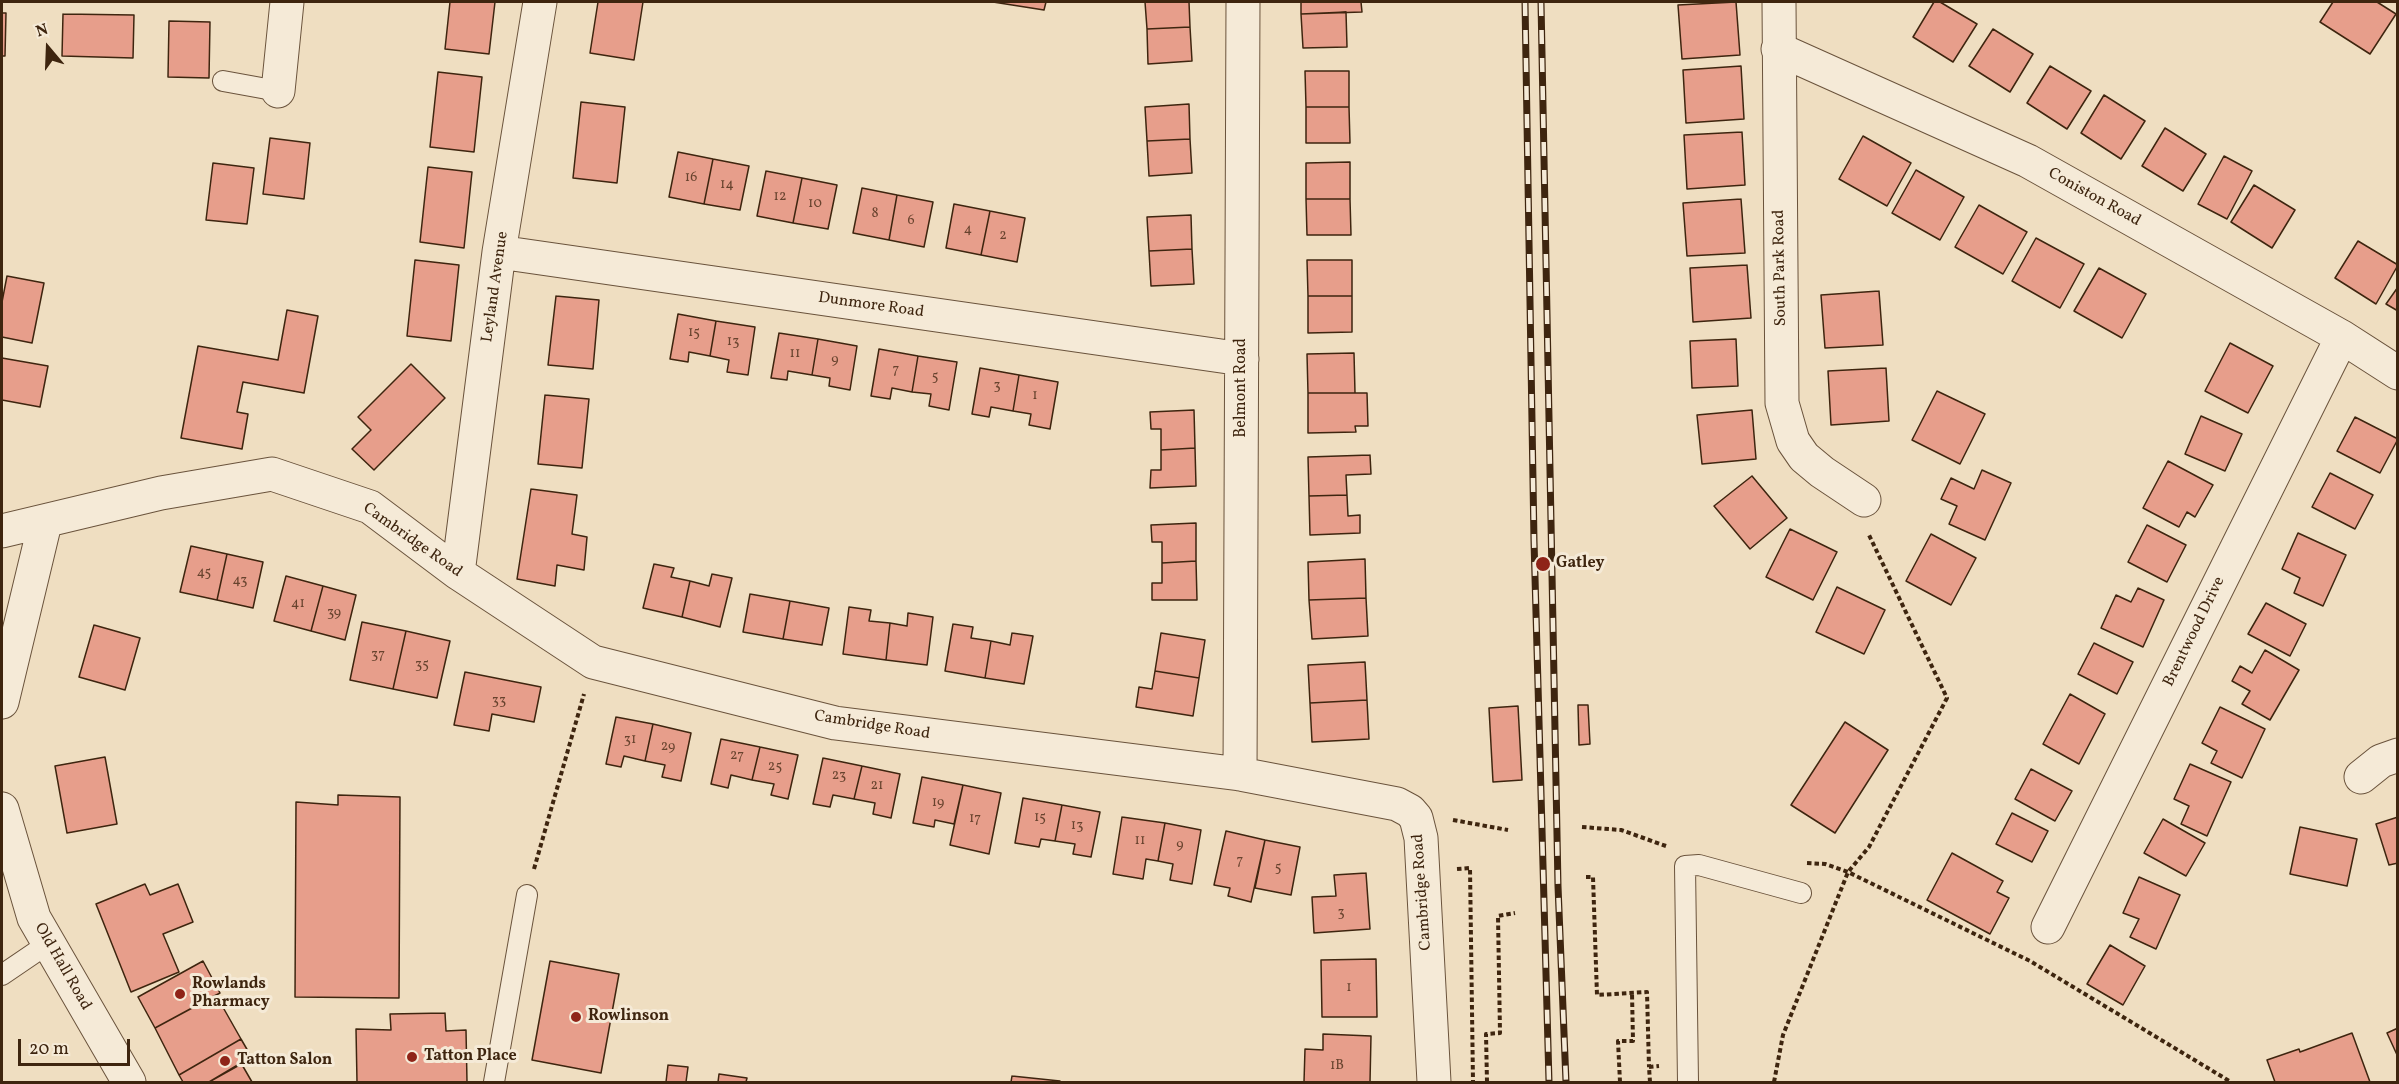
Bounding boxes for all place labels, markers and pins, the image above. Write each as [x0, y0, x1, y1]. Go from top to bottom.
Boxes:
place label: Gatley [1556, 554, 1604, 574]
marker: Gatley [1534, 555, 1552, 573]
place label: Rowlands Pharmacy [192, 975, 270, 1013]
marker: Rowlands Pharmacy [173, 987, 187, 1001]
place label: Rowlinson [588, 1007, 669, 1027]
marker: Rowlinson [569, 1010, 583, 1024]
place label: Tatton Place [424, 1047, 517, 1067]
marker: Tatton Place [405, 1050, 419, 1064]
place label: Tatton Salon [237, 1051, 332, 1071]
marker: Tatton Salon [218, 1054, 232, 1068]

